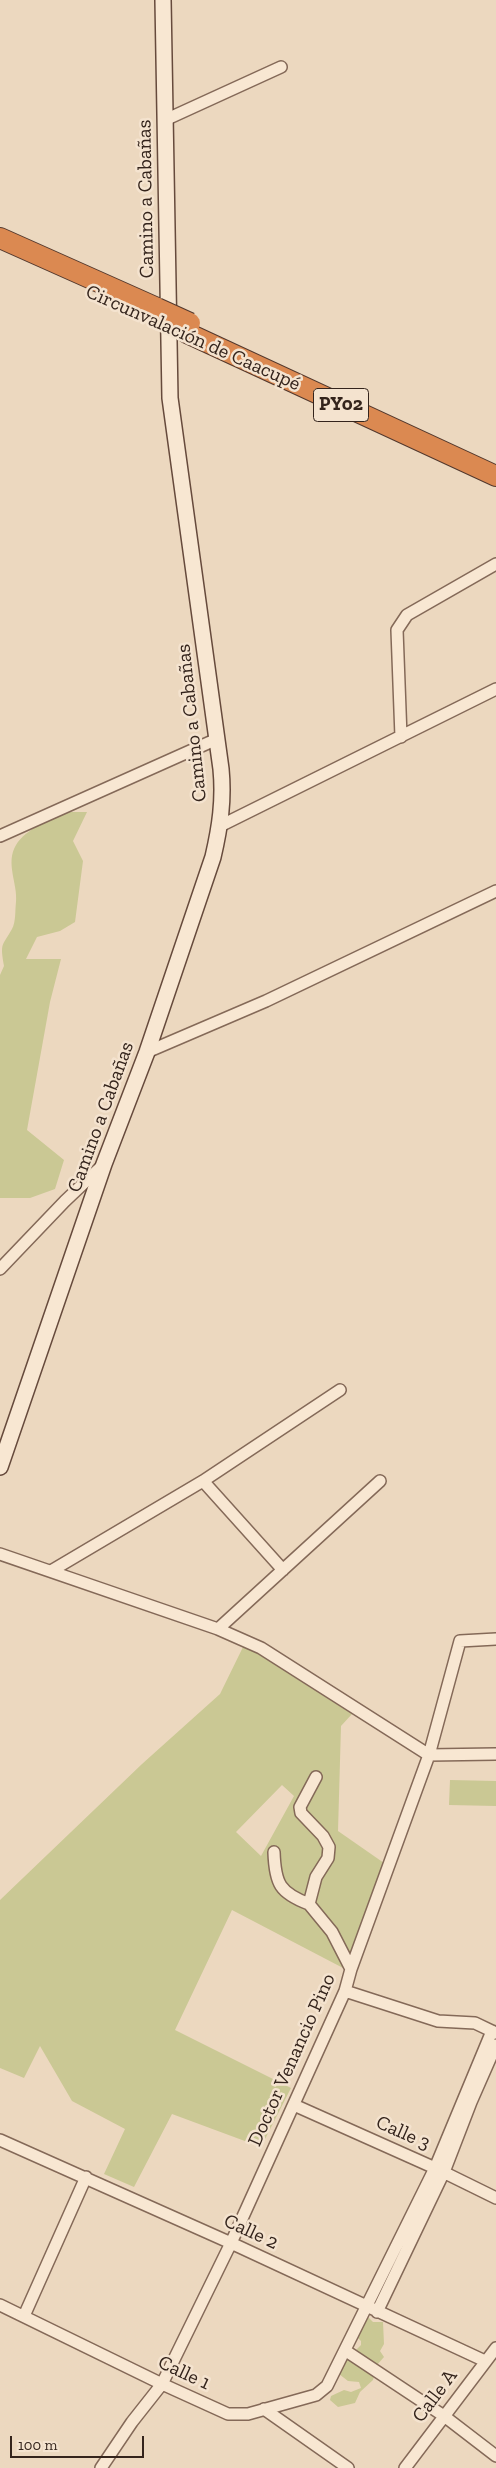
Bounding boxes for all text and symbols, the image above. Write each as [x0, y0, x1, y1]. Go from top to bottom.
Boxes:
street label: Camino a Cabañas [133, 119, 159, 279]
street label: Circunvalación de Caacupé [82, 280, 304, 396]
road number: PY02 [314, 388, 368, 422]
street label: Camino a Cabañas [172, 643, 212, 803]
street label: Camino a Cabañas [63, 1038, 139, 1196]
street label: Doctor Venancio Pino [243, 1970, 341, 2150]
street label: Calle 3 [372, 2110, 434, 2156]
street label: Calle 2 [220, 2209, 282, 2255]
street label: Calle 1 [154, 2351, 214, 2395]
street label: Calle A [407, 2365, 463, 2427]
scale bar [12, 2426, 146, 2458]
text: 100 m [18, 2436, 57, 2454]

